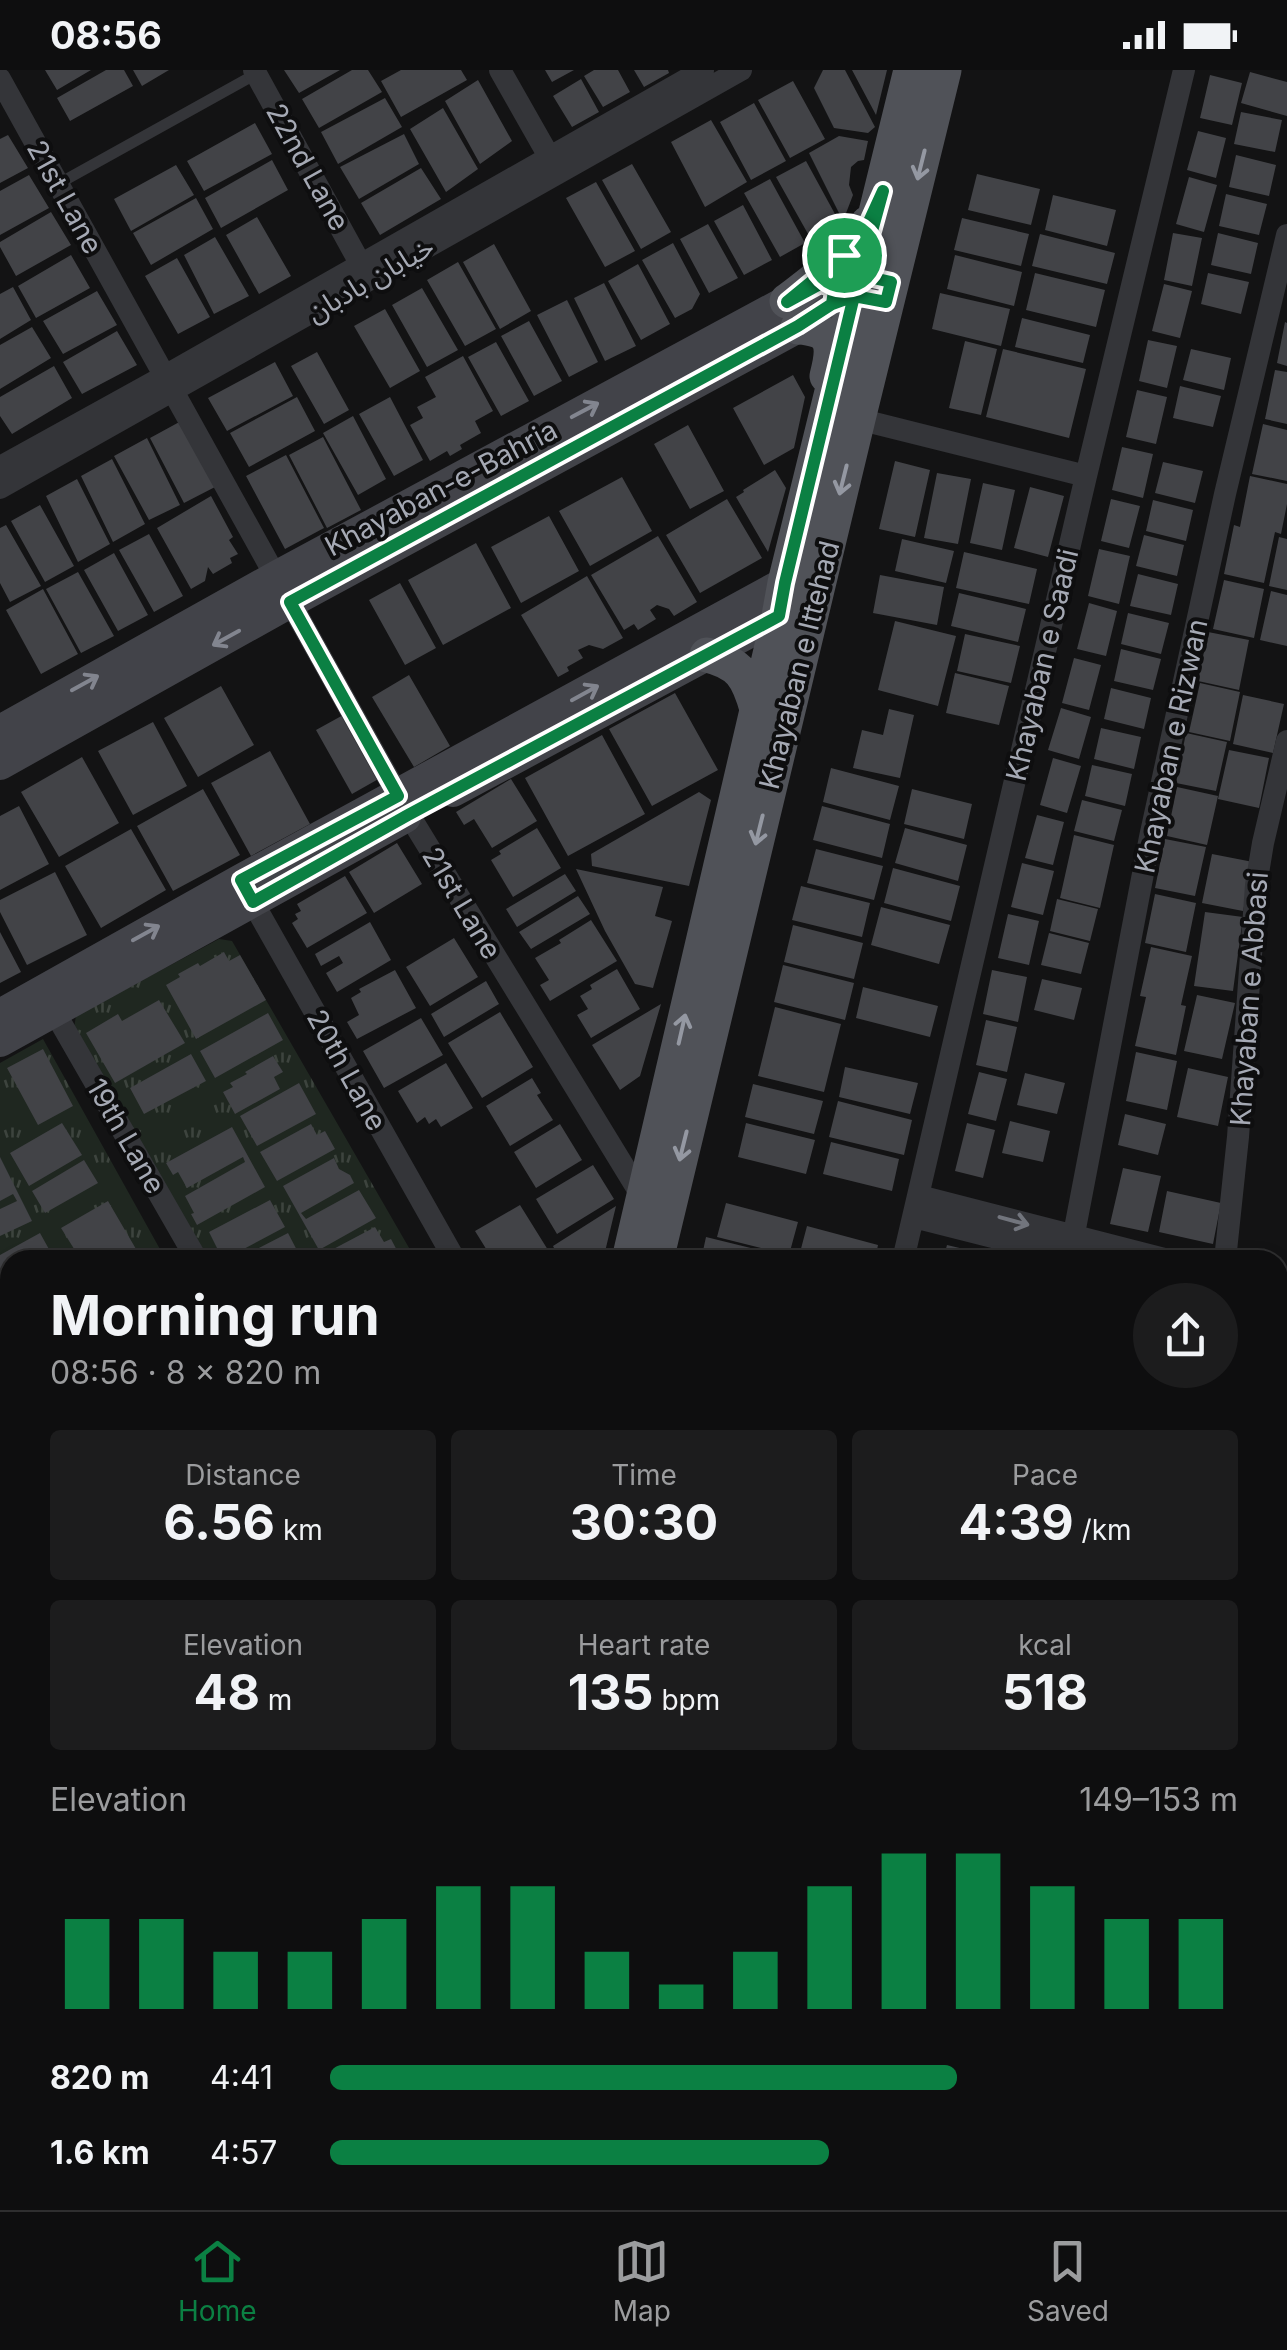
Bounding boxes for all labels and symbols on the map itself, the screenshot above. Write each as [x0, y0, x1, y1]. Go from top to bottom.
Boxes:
street label: 22nd Lane [259, 97, 357, 237]
street label: 21st Lane [20, 134, 110, 260]
one-way arrow [911, 148, 929, 180]
pin [802, 213, 887, 298]
street label: خیابان بادبان [300, 229, 440, 329]
one-way arrow [570, 400, 600, 419]
street label: Khayaban-e-Bahria [319, 412, 563, 564]
one-way arrow [833, 463, 851, 495]
street label: Khayaban e Ittehad [752, 537, 846, 793]
street label: Khayaban e Saadi [999, 546, 1085, 784]
street label: Khayaban e Rizwan [1127, 616, 1215, 876]
one-way arrow [212, 628, 242, 648]
one-way arrow [70, 673, 99, 693]
one-way arrow [569, 683, 599, 703]
one-way arrow [749, 813, 767, 845]
street label: 21st Lane [415, 841, 509, 965]
street label: Khayaban e Abbasi [1223, 871, 1275, 1127]
one-way arrow [131, 923, 160, 943]
street label: 20th Lane [300, 1004, 394, 1136]
one-way arrow [674, 1014, 692, 1046]
street label: 19th Lane [79, 1072, 173, 1200]
one-way arrow [673, 1129, 691, 1161]
one-way arrow [998, 1212, 1029, 1231]

